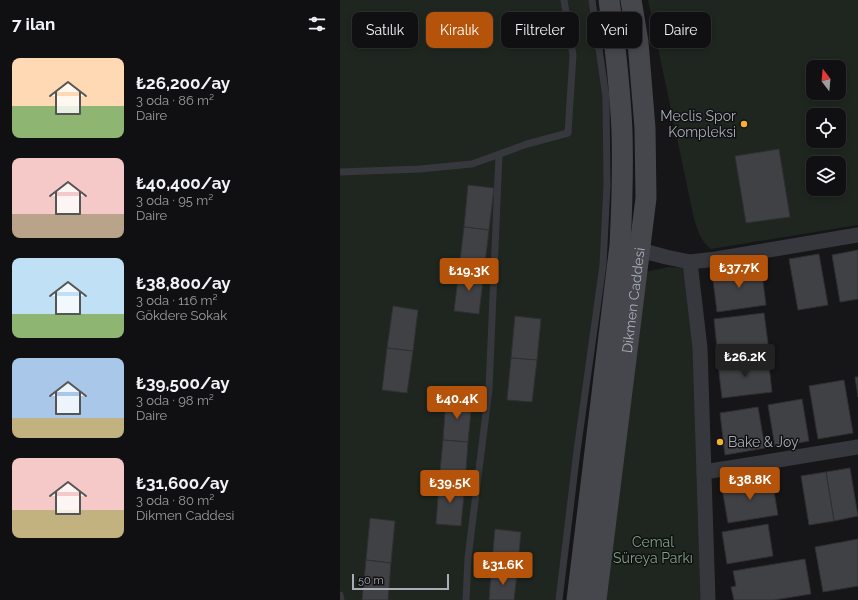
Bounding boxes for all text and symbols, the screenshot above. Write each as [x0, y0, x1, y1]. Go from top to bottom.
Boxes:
chip: Satılık [352, 12, 418, 48]
chip: Kiralık [426, 12, 493, 48]
chip: Filtreler [501, 12, 579, 48]
chip: Yeni [587, 12, 642, 48]
chip: Daire [650, 12, 711, 48]
icon: filters [306, 13, 328, 35]
text: 7 ilan [12, 14, 55, 34]
north arrow [806, 60, 846, 100]
map controls [806, 60, 846, 196]
text: ₺26,200/ay [136, 73, 230, 93]
icon: home [44, 74, 92, 122]
text: 3 oda · 86 m² [136, 93, 214, 108]
text: Daire [136, 108, 167, 123]
place label: Meclis Spor Kompleksi [660, 108, 736, 140]
button: locate [806, 108, 846, 148]
marker: Meclis Spor Kompleksi [739, 119, 749, 129]
button: layers [806, 156, 846, 196]
text: ₺40,400/ay [136, 173, 231, 193]
icon: home [44, 174, 92, 222]
text: 3 oda · 95 m² [136, 193, 213, 208]
text: Daire [136, 208, 167, 223]
street label: Dikmen Caddesi [619, 247, 648, 354]
pin: ₺37.7K [706, 255, 772, 289]
pin: ₺19.3K [436, 258, 502, 292]
text: ₺37.7K [719, 260, 759, 275]
text: ₺19.3K [449, 263, 489, 278]
text: ₺38,800/ay [136, 273, 231, 293]
icon: home [44, 274, 92, 322]
text: 3 oda · 116 m² [136, 293, 218, 308]
text: Gökdere Sokak [136, 308, 227, 323]
pin: ₺26.2K [712, 344, 778, 378]
text: ₺26.2K [724, 349, 766, 364]
text: ₺39,500/ay [136, 373, 230, 393]
icon: home [44, 374, 92, 422]
pin: ₺40.4K [424, 386, 490, 420]
text: ₺40.4K [436, 391, 478, 406]
text: 3 oda · 98 m² [136, 393, 214, 408]
text: Daire [136, 408, 167, 423]
place label: Bake & Joy [728, 434, 799, 450]
marker: Bake & Joy [715, 437, 725, 447]
pin: ₺38.8K [717, 467, 783, 501]
pin: ₺39.5K [417, 470, 483, 504]
text: ₺38.8K [729, 472, 771, 487]
text: ₺31,600/ay [136, 473, 229, 493]
icon: home [44, 474, 92, 522]
text: ₺39.5K [429, 475, 471, 490]
text: 3 oda · 80 m² [136, 493, 214, 508]
text: Dikmen Caddesi [136, 508, 234, 523]
park label: Cemal Süreya Parkı [613, 534, 693, 566]
pin: ₺31.6K [470, 552, 536, 586]
text: ₺31.6K [483, 557, 523, 572]
scale bar [352, 572, 449, 591]
text: 50 m [358, 574, 384, 587]

